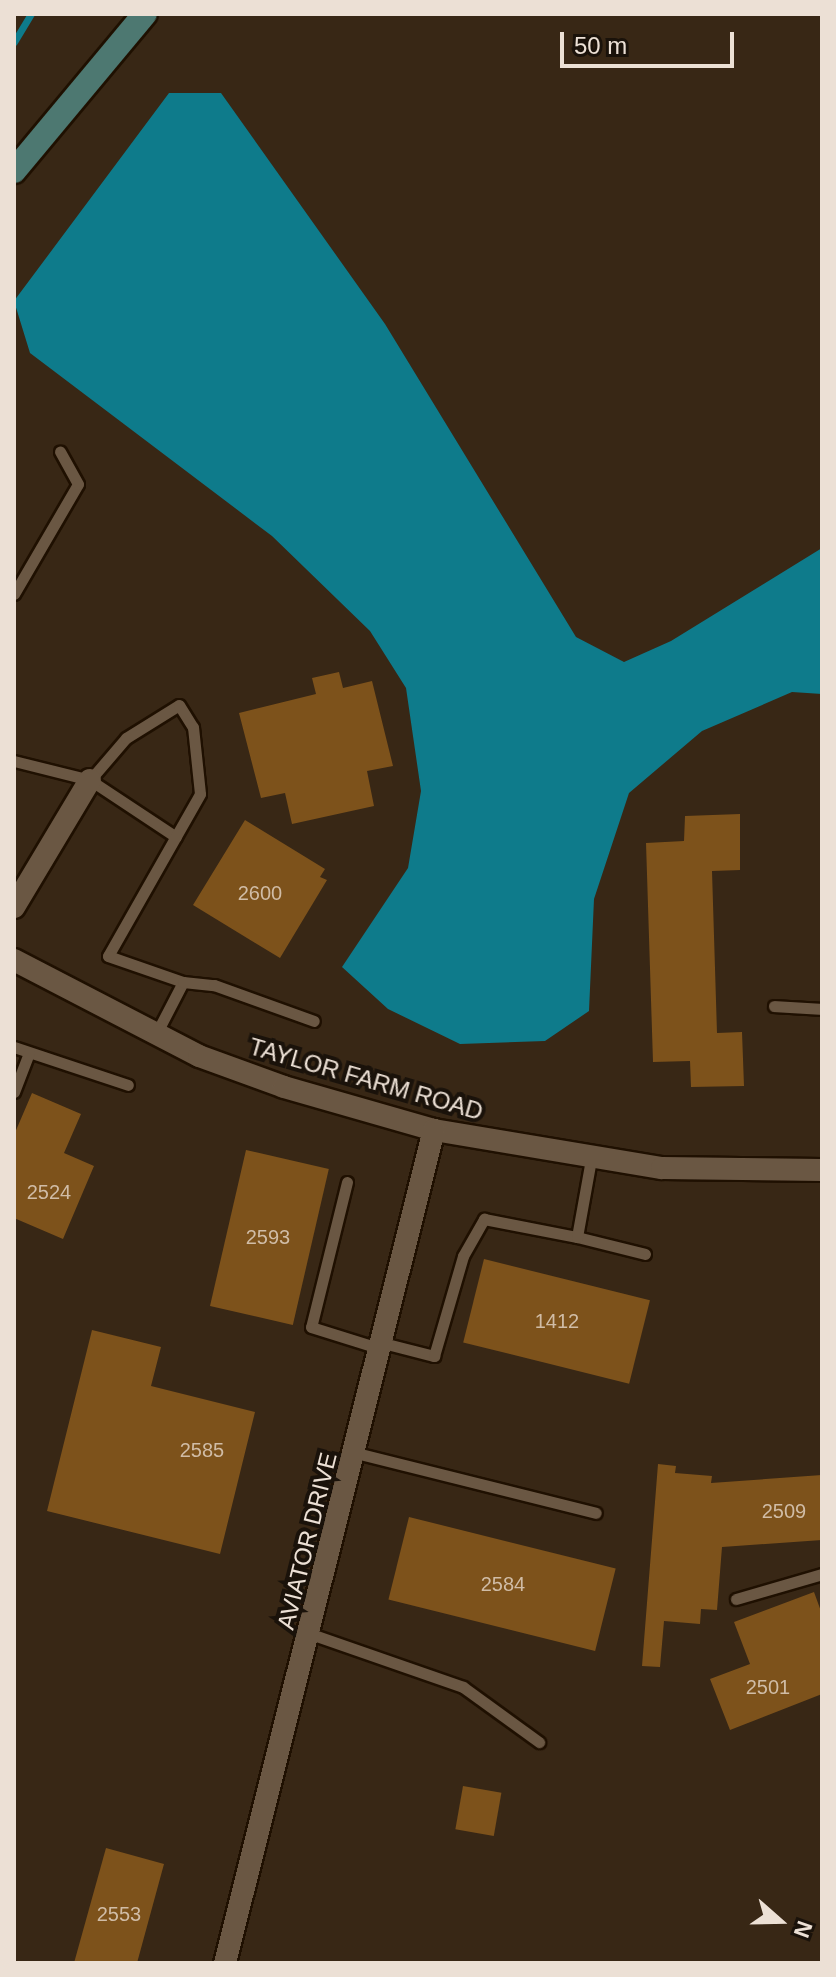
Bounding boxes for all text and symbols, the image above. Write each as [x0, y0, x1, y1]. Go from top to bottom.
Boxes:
scale bar [564, 16, 738, 66]
text: 50 m [574, 32, 627, 59]
house number: 2600 [238, 881, 282, 905]
street label: TAYLOR FARM ROAD [246, 1032, 486, 1126]
house number: 2524 [27, 1180, 71, 1204]
house number: 2593 [246, 1225, 290, 1249]
house number: 1412 [535, 1309, 579, 1333]
house number: 2585 [180, 1438, 224, 1462]
street label: AVIATOR DRIVE [271, 1450, 343, 1632]
house number: 2509 [762, 1499, 806, 1523]
house number: 2584 [481, 1572, 525, 1596]
house number: 2501 [746, 1675, 790, 1699]
north arrow [740, 1881, 820, 1961]
house number: 2553 [97, 1902, 141, 1926]
text: N [789, 1918, 817, 1941]

